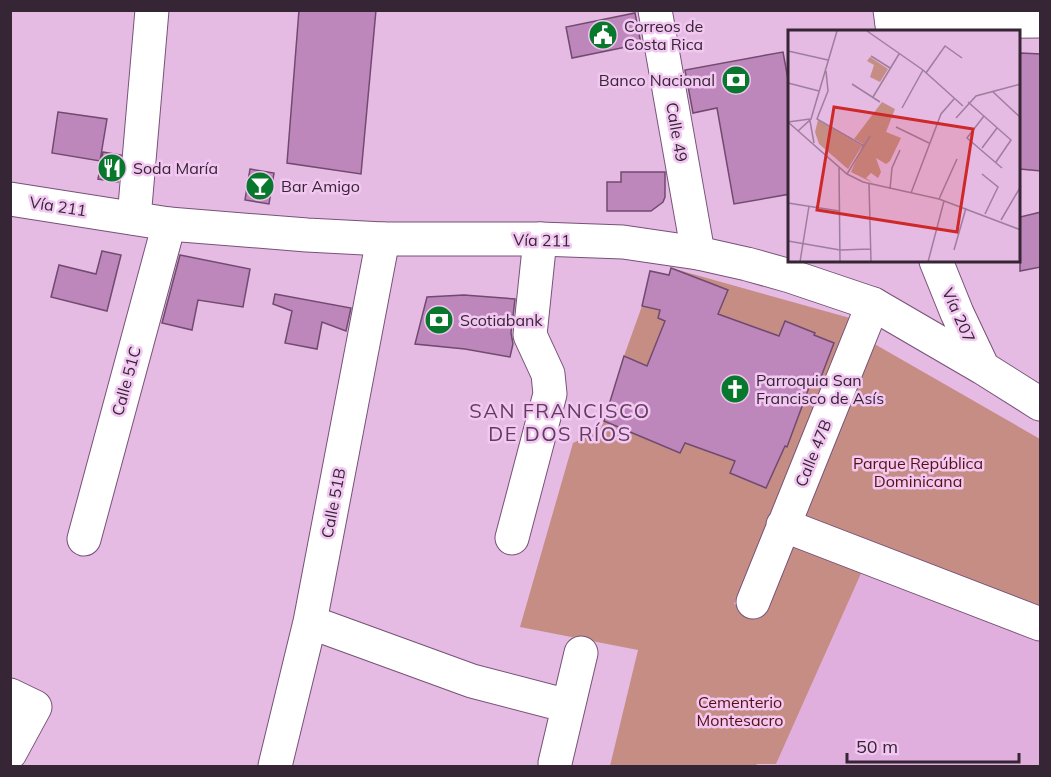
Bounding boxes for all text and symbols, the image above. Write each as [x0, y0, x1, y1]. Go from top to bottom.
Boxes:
place label: Correos de Costa Rica [624, 16, 703, 54]
public building icon: Correos de Costa Rica [587, 19, 619, 51]
inset map [788, 30, 1021, 262]
bank icon: Banco Nacional [720, 64, 752, 96]
place label: Banco Nacional [599, 70, 715, 90]
street label: Calle 49 [662, 101, 692, 163]
restaurant icon: Soda María [96, 152, 128, 184]
place label: Soda María [133, 158, 218, 178]
bar icon: Bar Amigo [244, 170, 276, 202]
place label: Bar Amigo [281, 176, 360, 196]
street label: Vía 211 [28, 192, 88, 220]
street label: Vía 211 [513, 229, 571, 251]
street label: Vía 207 [938, 285, 980, 345]
bank icon: Scotiabank [423, 304, 455, 336]
place label: Scotiabank [460, 310, 543, 330]
street label: Calle 51C [107, 344, 145, 418]
place label: Parroquia San Francisco de Asís [756, 370, 884, 408]
church icon: Parroquia San Francisco de Asís [719, 373, 751, 405]
district label: SAN FRANCISCO DE DOS RÍOS [469, 398, 651, 446]
street label: Calle 47B [790, 416, 836, 490]
park label: Parque República Dominicana [853, 453, 983, 491]
street label: Calle 51B [316, 466, 350, 540]
park label: Cementerio Montesacro [697, 692, 783, 730]
scale bar [847, 726, 1020, 764]
text: 50 m [856, 735, 898, 758]

